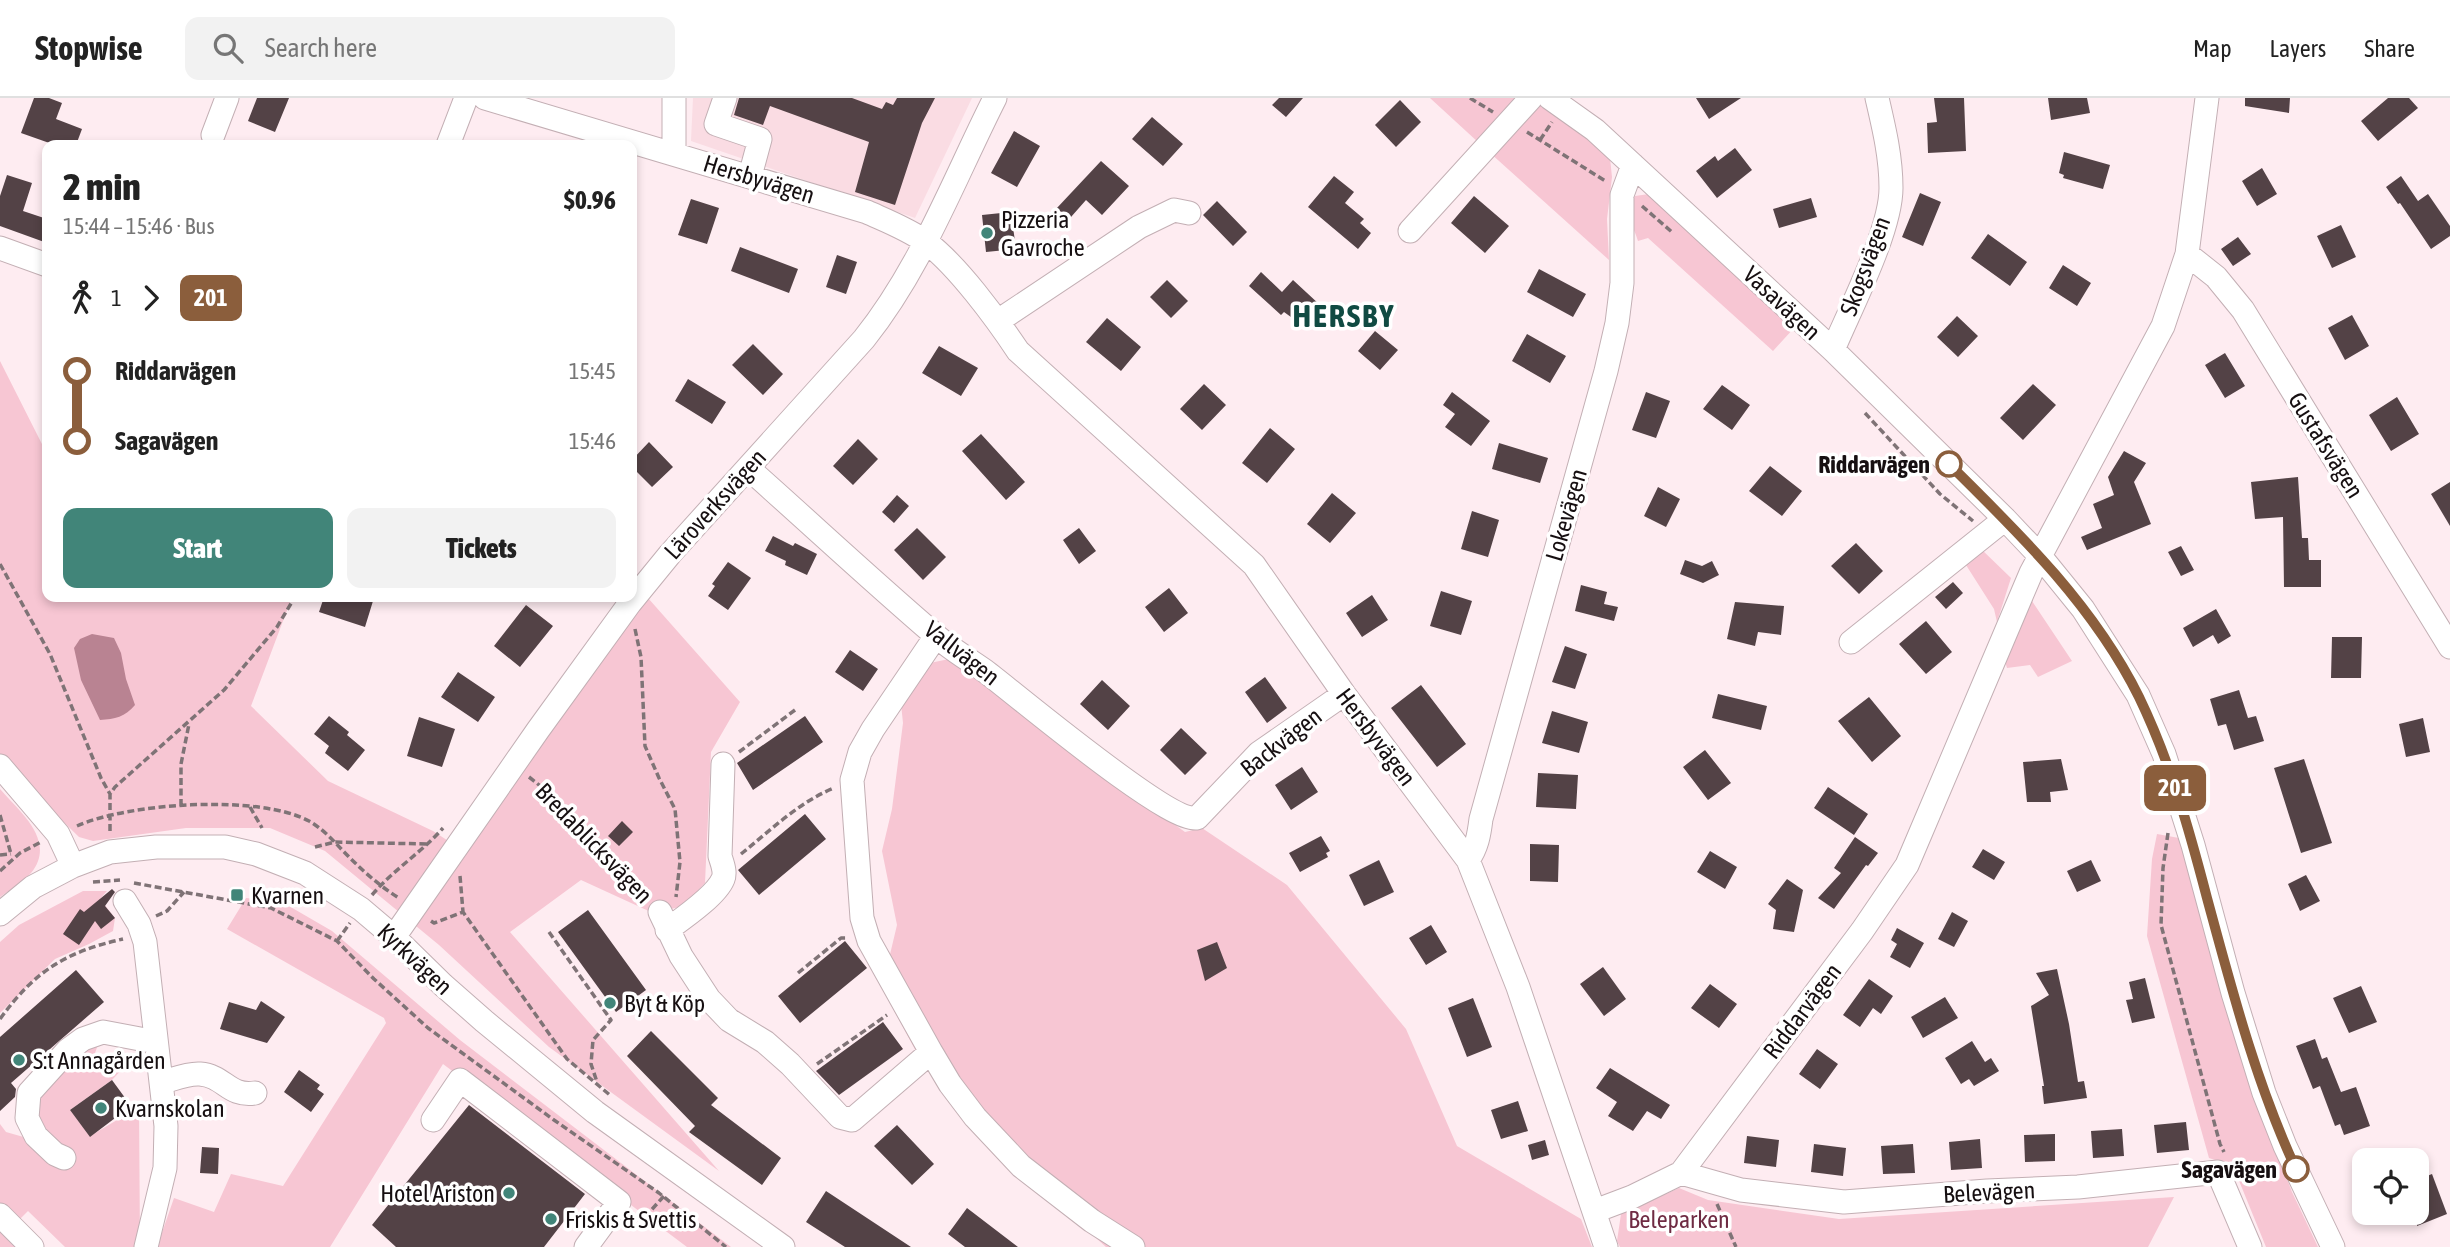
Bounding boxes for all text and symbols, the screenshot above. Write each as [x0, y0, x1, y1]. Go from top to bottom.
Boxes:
search box [185, 17, 675, 80]
text: Stopwise [35, 29, 143, 67]
icon: search [209, 29, 247, 67]
text: Search here [265, 33, 377, 63]
text: Map [2193, 35, 2232, 62]
text: Layers [2270, 35, 2326, 62]
text: Share [2364, 35, 2415, 62]
street label: Hersbyvägen [700, 149, 818, 209]
text: 2 min [63, 165, 141, 208]
text: $0.96 [564, 185, 616, 215]
place label: Pizzeria Gavroche [1001, 206, 1085, 261]
text: 15:44 – 15:46 · Bus [63, 213, 215, 239]
street label: Skogsvägen [1835, 213, 1895, 319]
marker: Pizzeria Gavroche [979, 225, 995, 241]
street label: Vasavägen [1738, 261, 1826, 345]
icon: walk [63, 279, 101, 317]
icon: forward [132, 279, 170, 317]
text: 201 [194, 284, 228, 311]
text: 1 [111, 285, 122, 311]
district label: HERSBY [1292, 297, 1396, 334]
text: Riddarvägen [115, 356, 236, 386]
text: 15:45 [569, 358, 616, 384]
street label: Gustafsvägen [2283, 387, 2369, 503]
text: Sagavägen [115, 426, 218, 456]
text: 15:46 [569, 428, 616, 454]
street label: Läroverksvägen [659, 444, 771, 564]
place label: Riddarvägen [1818, 451, 1930, 478]
marker: Riddarvägen [1936, 451, 1962, 477]
street label: Lokevägen [1540, 466, 1592, 564]
button: Start [63, 508, 333, 588]
button: Tickets [347, 508, 616, 588]
street label: Vallvägen [919, 615, 1005, 691]
street label: Hersbyvägen [1331, 683, 1421, 791]
street label: Backvägen [1235, 702, 1327, 782]
line badge: 201 [2135, 765, 2215, 811]
text: 201 [2158, 774, 2192, 801]
street label: Bredablicksvägen [530, 777, 658, 909]
place label: Kvarnen [251, 882, 324, 909]
marker: Kvarnen [229, 887, 245, 903]
street label: Kyrkvägen [372, 918, 458, 1000]
street label: Riddarvägen [1758, 958, 1846, 1064]
place label: Byt & Köp [624, 990, 705, 1017]
marker: Byt & Köp [602, 995, 618, 1011]
place label: S:t Annagården [33, 1047, 166, 1074]
marker: S:t Annagården [11, 1052, 27, 1068]
place label: Kvarnskolan [115, 1095, 225, 1122]
marker: Kvarnskolan [93, 1100, 109, 1116]
map controls [2352, 1148, 2429, 1225]
button: locate [2352, 1148, 2429, 1225]
place label: Sagavägen [2182, 1156, 2277, 1183]
marker: Sagavägen [2283, 1156, 2309, 1182]
street label: Belevägen [1942, 1176, 2036, 1208]
place label: Hotel Ariston [380, 1180, 495, 1207]
marker: Hotel Ariston [501, 1185, 517, 1201]
place label: Friskis & Svettis [565, 1206, 696, 1233]
park label: Beleparken [1628, 1206, 1730, 1233]
marker: Friskis & Svettis [543, 1211, 559, 1227]

